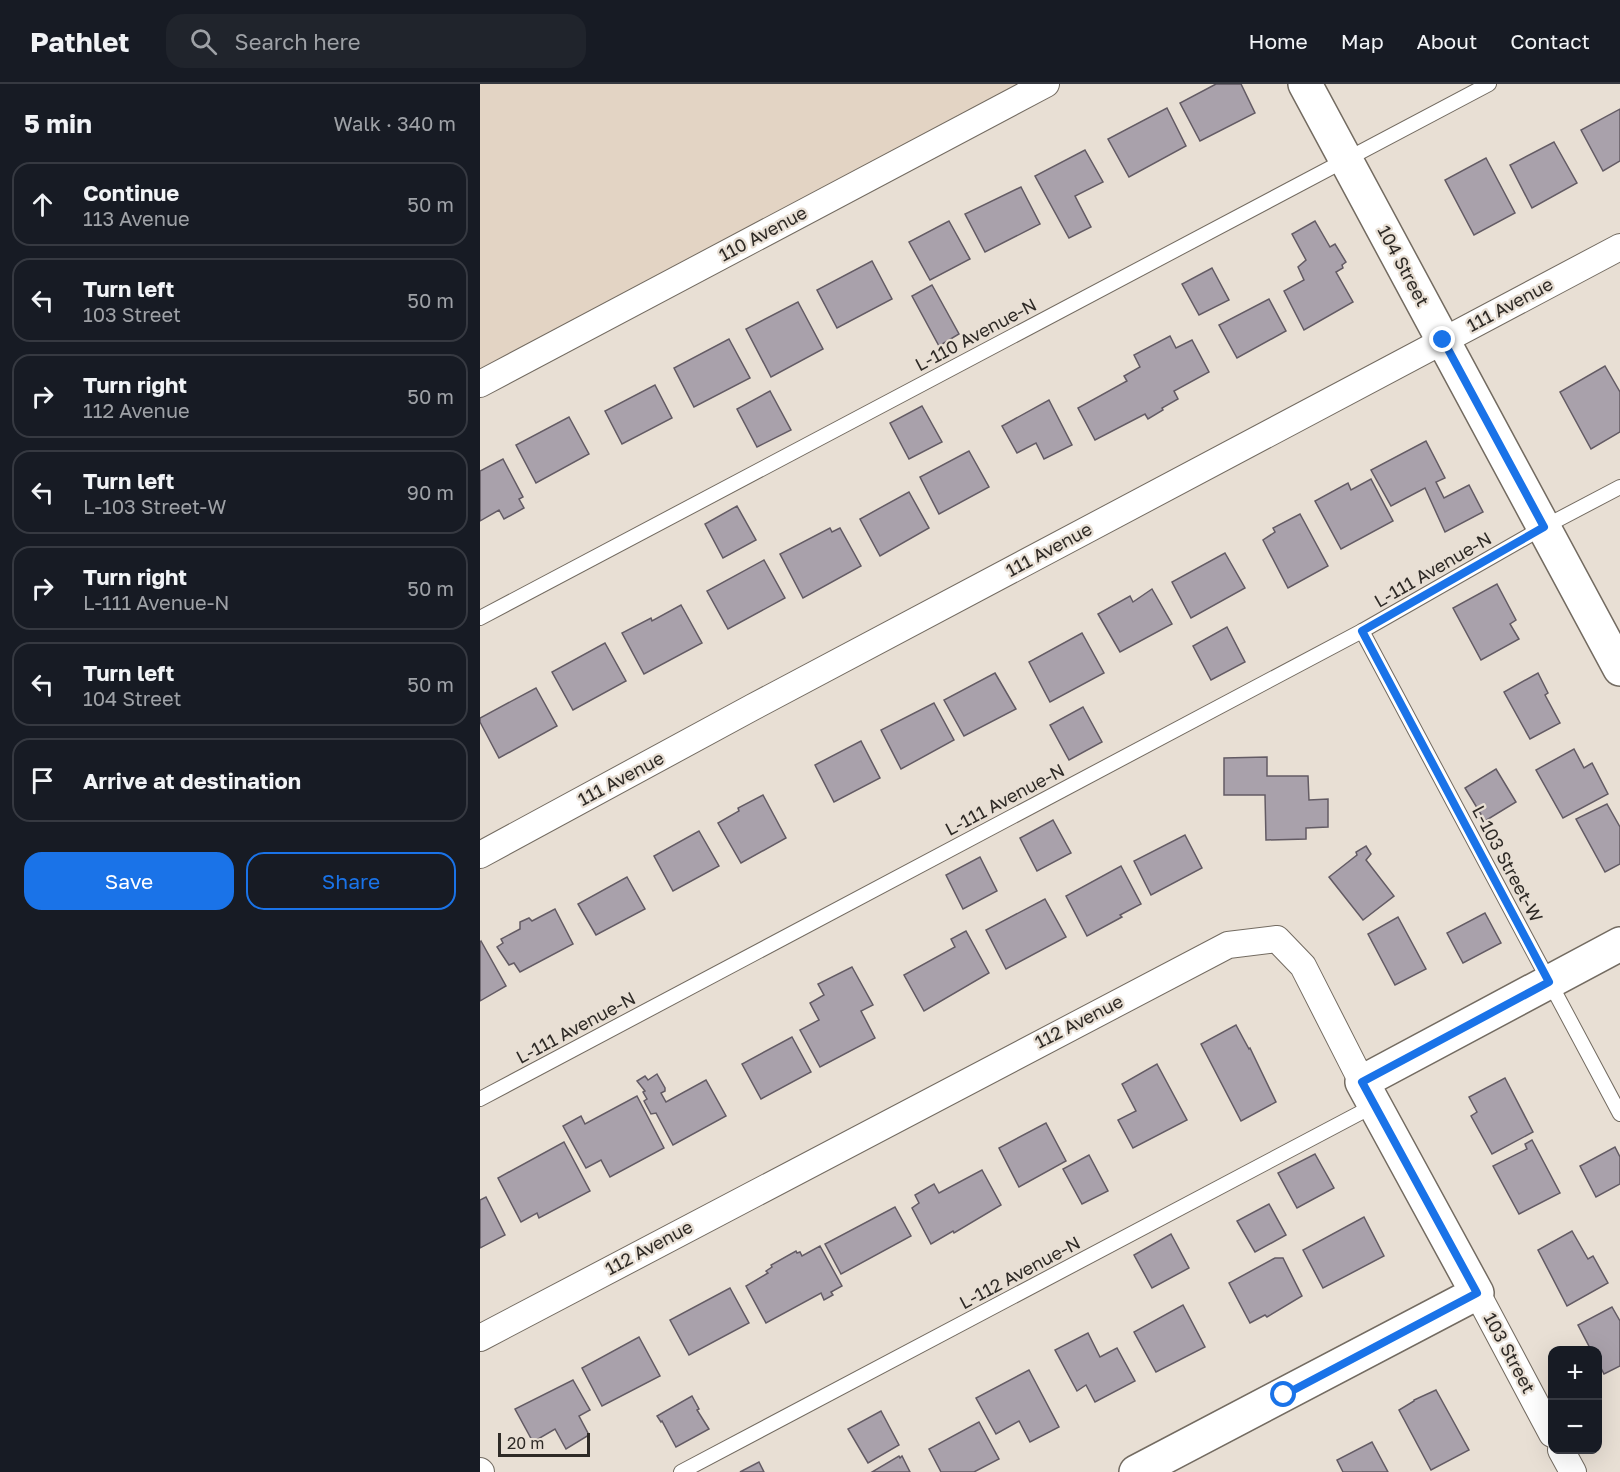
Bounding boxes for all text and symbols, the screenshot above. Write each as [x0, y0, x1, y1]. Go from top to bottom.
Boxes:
search box [166, 14, 586, 68]
text: Pathlet [30, 25, 130, 58]
icon: search [187, 25, 220, 58]
text: Search here [235, 28, 361, 55]
text: Home [1248, 28, 1308, 54]
text: Map [1341, 28, 1384, 54]
text: About [1417, 28, 1477, 54]
text: Contact [1510, 28, 1590, 54]
text: 5 min [24, 108, 92, 139]
text: Walk · 340 m [334, 111, 456, 135]
text: Continue [83, 179, 179, 206]
icon: ahead [26, 188, 59, 221]
text: 50 m [407, 192, 454, 216]
street label: 110 Avenue [715, 201, 810, 266]
text: 113 Avenue [83, 206, 190, 230]
street label: 104 Street [1373, 221, 1434, 310]
street label: 111 Avenue [1463, 272, 1556, 336]
text: Turn left [83, 275, 174, 302]
icon: left [26, 284, 59, 317]
text: 50 m [407, 288, 454, 312]
street label: L-110 Avenue-N [911, 293, 1040, 375]
text: 103 Street [83, 302, 181, 326]
route end [1429, 326, 1455, 352]
text: Turn right [83, 371, 187, 398]
icon: right [26, 380, 59, 413]
text: 50 m [407, 384, 454, 408]
text: 112 Avenue [83, 398, 190, 422]
text: Turn left [83, 467, 174, 494]
icon: left [26, 476, 59, 509]
text: 90 m [407, 480, 454, 504]
text: L-103 Street-W [83, 494, 226, 518]
street label: 111 Avenue [1002, 517, 1095, 581]
street label: L-111 Avenue-N [1370, 527, 1495, 612]
text: Turn right [83, 563, 187, 590]
icon: right [26, 572, 59, 605]
text: 50 m [407, 576, 454, 600]
text: L-111 Avenue-N [83, 590, 230, 614]
text: Turn left [83, 659, 174, 686]
icon: left [26, 668, 59, 701]
text: 50 m [407, 672, 454, 696]
text: 104 Street [83, 686, 182, 710]
street label: 111 Avenue [574, 746, 667, 810]
street label: L-111 Avenue-N [941, 758, 1068, 840]
icon: arrive [26, 764, 59, 797]
text: Arrive at destination [83, 767, 301, 794]
street label: L-103 Street-W [1468, 801, 1548, 926]
button: Save [24, 852, 234, 910]
button: Share [246, 852, 456, 910]
street label: L-111 Avenue-N [512, 986, 639, 1068]
street label: 112 Avenue [1031, 990, 1126, 1053]
street label: 112 Avenue [601, 1215, 696, 1279]
street label: L-112 Avenue-N [955, 1231, 1084, 1313]
street label: 103 Street [1479, 1308, 1540, 1397]
map controls [1548, 1346, 1602, 1454]
button: + [1548, 1346, 1602, 1400]
route start [1270, 1381, 1296, 1407]
button: − [1548, 1400, 1602, 1454]
scale bar [498, 1430, 590, 1458]
text: 20 m [507, 1433, 544, 1453]

